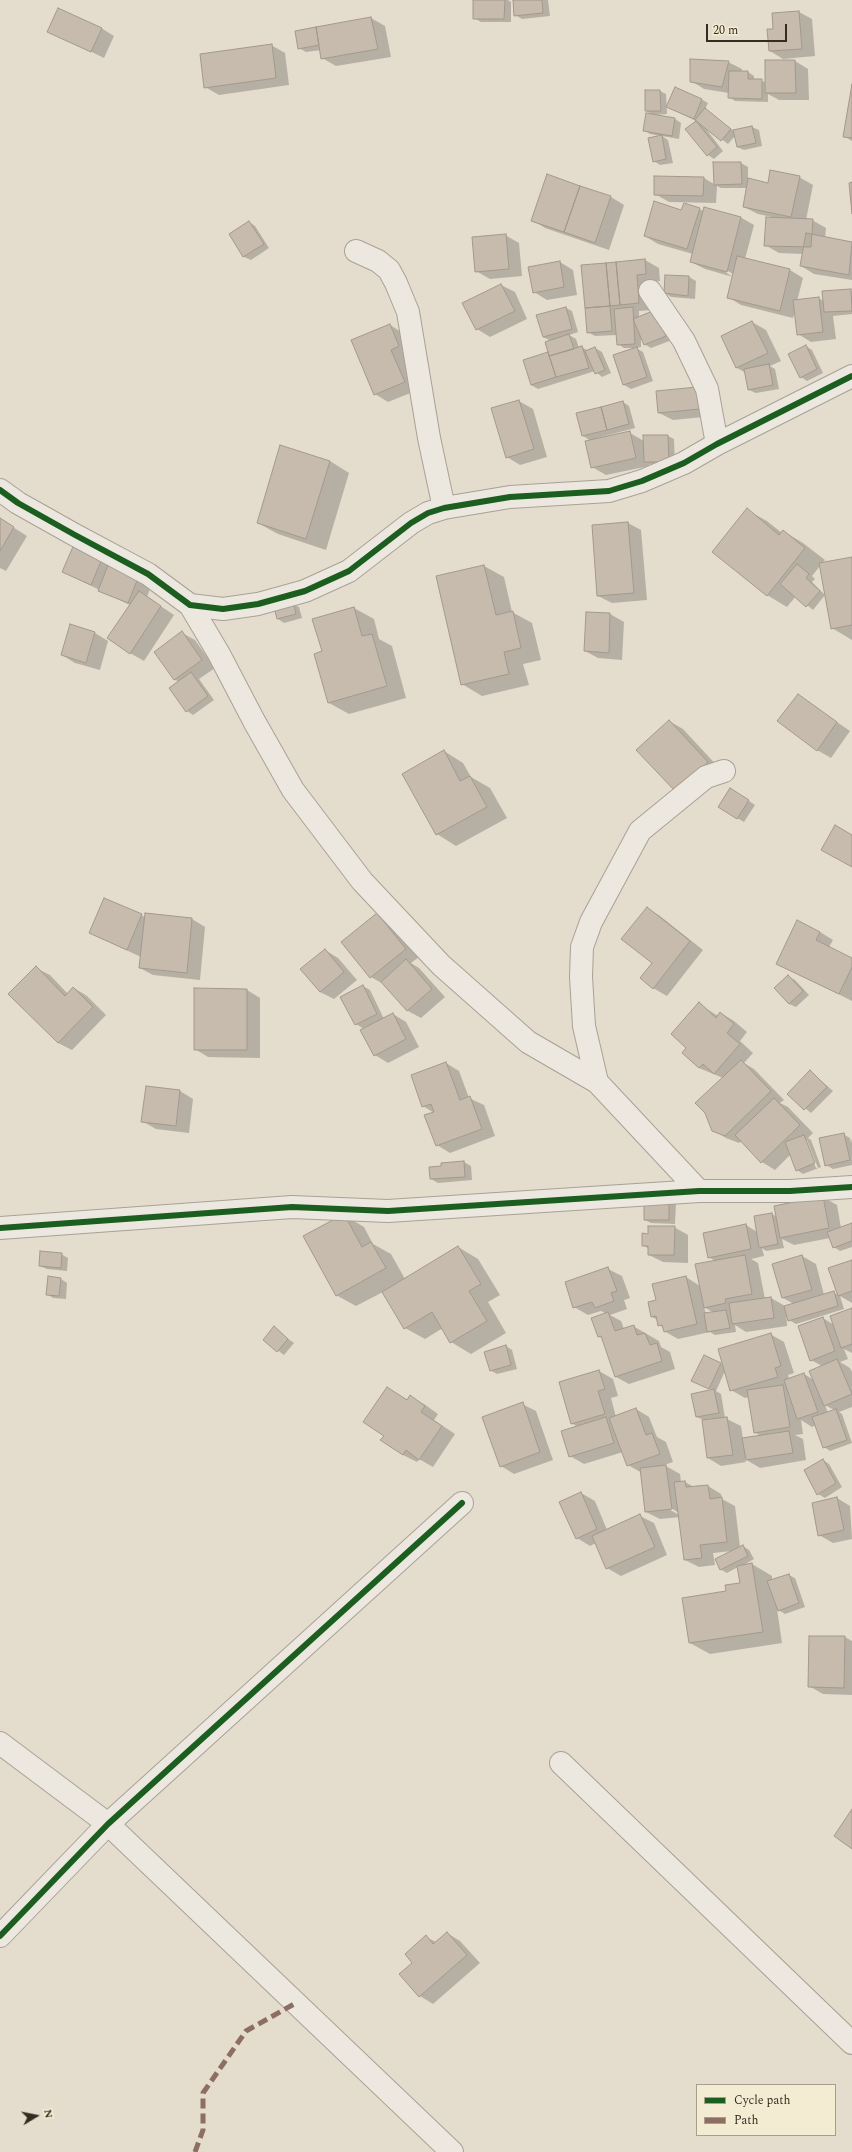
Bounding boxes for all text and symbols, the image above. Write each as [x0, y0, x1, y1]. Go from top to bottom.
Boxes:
scale bar [708, 16, 789, 42]
text: 20 m [713, 21, 738, 40]
legend [696, 2084, 836, 2136]
text: Cycle path [734, 2091, 791, 2110]
north arrow [16, 2096, 56, 2136]
text: N [39, 2108, 57, 2120]
text: Path [734, 2111, 759, 2130]

